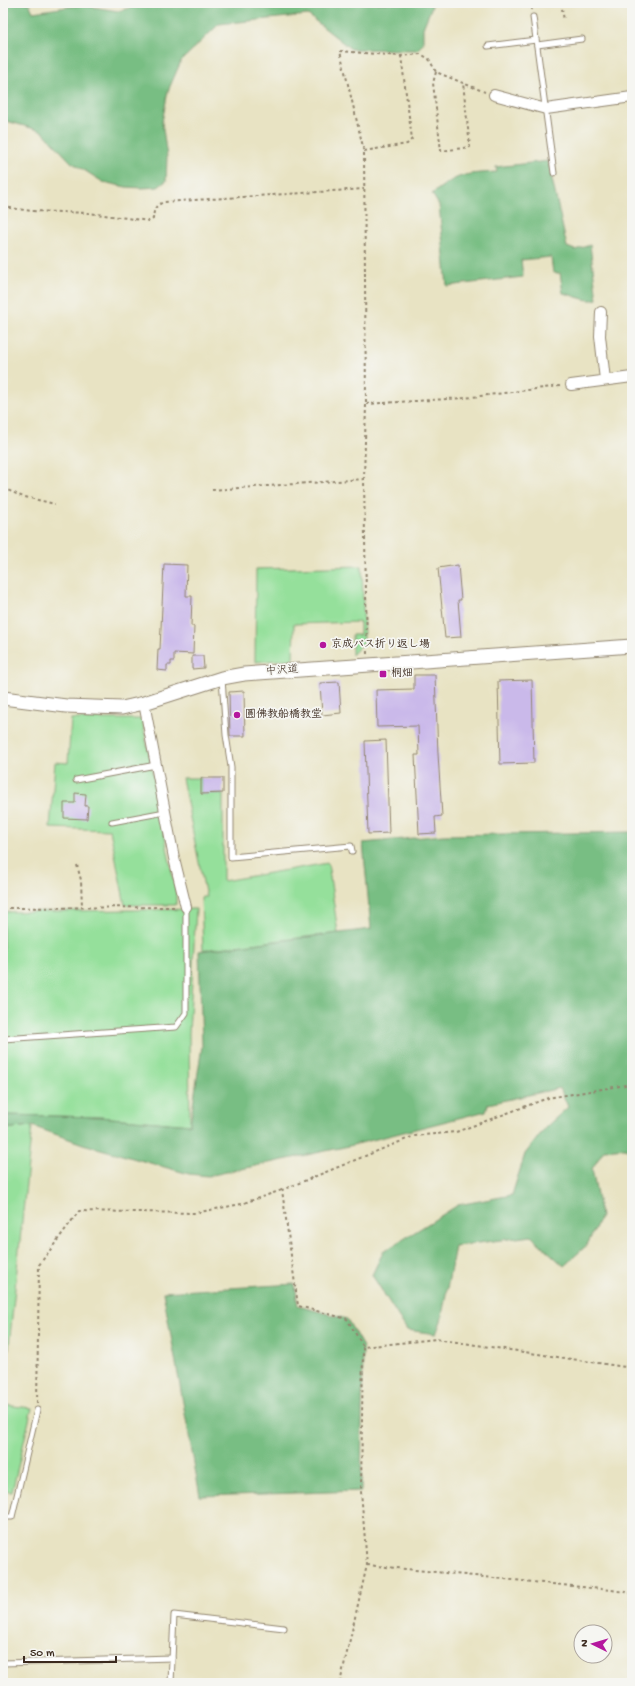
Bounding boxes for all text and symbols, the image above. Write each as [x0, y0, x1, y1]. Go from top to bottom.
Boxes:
place label: 京成バス折り返し場 [331, 638, 430, 651]
marker: 京成バス折り返し場 [318, 640, 328, 650]
street label: 中沢道 [265, 663, 299, 678]
place label: 桐畑 [391, 667, 413, 680]
marker: 桐畑 [378, 669, 388, 679]
place label: 圓佛教船橋教堂 [245, 708, 322, 721]
marker: 圓佛教船橋教堂 [232, 710, 242, 720]
north arrow [573, 1624, 613, 1664]
scale bar [24, 1638, 116, 1664]
text: N [579, 1639, 591, 1647]
text: 50 m [30, 1647, 55, 1661]

